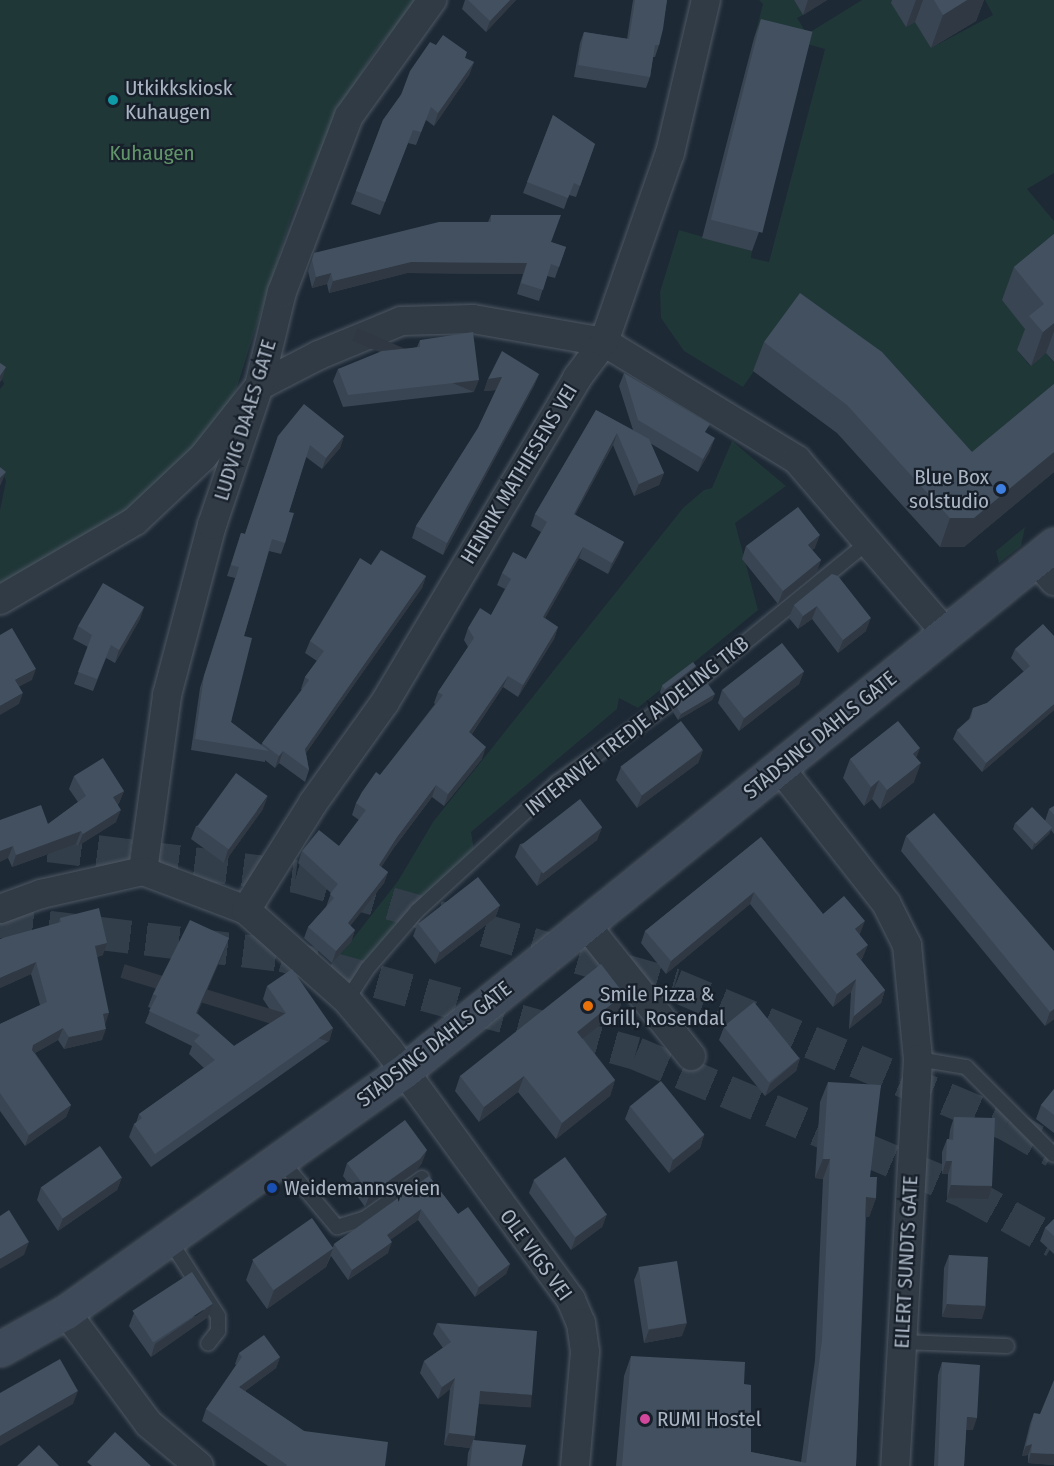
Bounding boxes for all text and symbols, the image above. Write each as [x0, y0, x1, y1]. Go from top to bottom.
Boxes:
place label: Utkikkskiosk Kuhaugen [125, 75, 233, 125]
marker: Utkikkskiosk Kuhaugen [106, 93, 120, 107]
park label: Kuhaugen [109, 140, 195, 166]
street label: LUDVIG DAAES GATE [209, 336, 281, 504]
street label: HENRIK MATHIESENS VEI [455, 380, 583, 568]
place label: Blue Box solstudio [909, 464, 989, 514]
marker: Blue Box solstudio [994, 482, 1008, 496]
street label: INTERNVEI TREDJE AVDELING TKB [520, 631, 754, 821]
street label: STADSING DAHLS GATE [739, 666, 901, 804]
street label: STADSING DAHLS GATE [352, 976, 516, 1112]
place label: Smile Pizza & Grill, Rosendal [600, 981, 725, 1031]
marker: Smile Pizza & Grill, Rosendal [581, 999, 595, 1013]
place label: Weidemannsveien [284, 1175, 440, 1201]
street label: EILERT SUNDTS GATE [889, 1175, 923, 1349]
marker: Weidemannsveien [265, 1181, 279, 1195]
street label: OLE VIGS VEI [494, 1204, 578, 1306]
place label: RUMI Hostel [657, 1406, 761, 1432]
marker: RUMI Hostel [638, 1412, 652, 1426]

